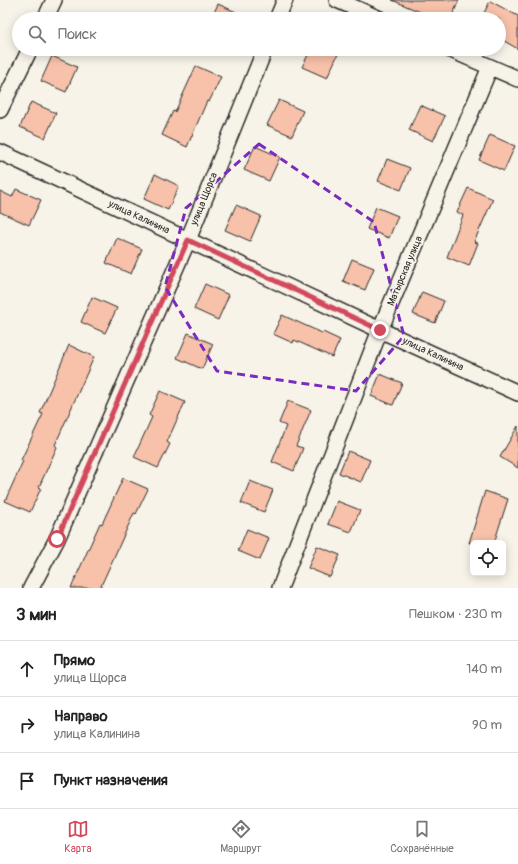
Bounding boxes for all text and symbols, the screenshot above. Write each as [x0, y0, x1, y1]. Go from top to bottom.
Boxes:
search box [12, 12, 506, 56]
icon: search [26, 23, 48, 45]
text: Поиск [58, 25, 97, 44]
street label: улица Щорса [188, 171, 220, 228]
street label: улица Калинина [106, 197, 172, 237]
street label: Матырская улица [385, 234, 425, 308]
route end [371, 321, 389, 339]
street label: улица Калинина [400, 334, 466, 374]
route start [48, 530, 66, 548]
map controls [470, 540, 506, 576]
button: locate [470, 540, 506, 576]
text: 3 мин [16, 604, 56, 625]
text: Пешком · 230 m [409, 606, 502, 622]
text: Прямо [54, 651, 95, 670]
icon: ahead [16, 658, 38, 680]
text: 140 m [466, 661, 502, 677]
text: улица Щорса [54, 670, 127, 686]
text: Направо [54, 707, 108, 726]
icon: right [16, 714, 38, 736]
text: 90 m [472, 717, 502, 733]
text: улица Калинина [54, 726, 140, 742]
icon: arrive [16, 770, 38, 792]
text: Пункт назначения [54, 771, 168, 790]
tab: Карта [64, 818, 92, 855]
tab: Маршрут [220, 818, 262, 855]
tab: Сохранённые [390, 818, 454, 855]

